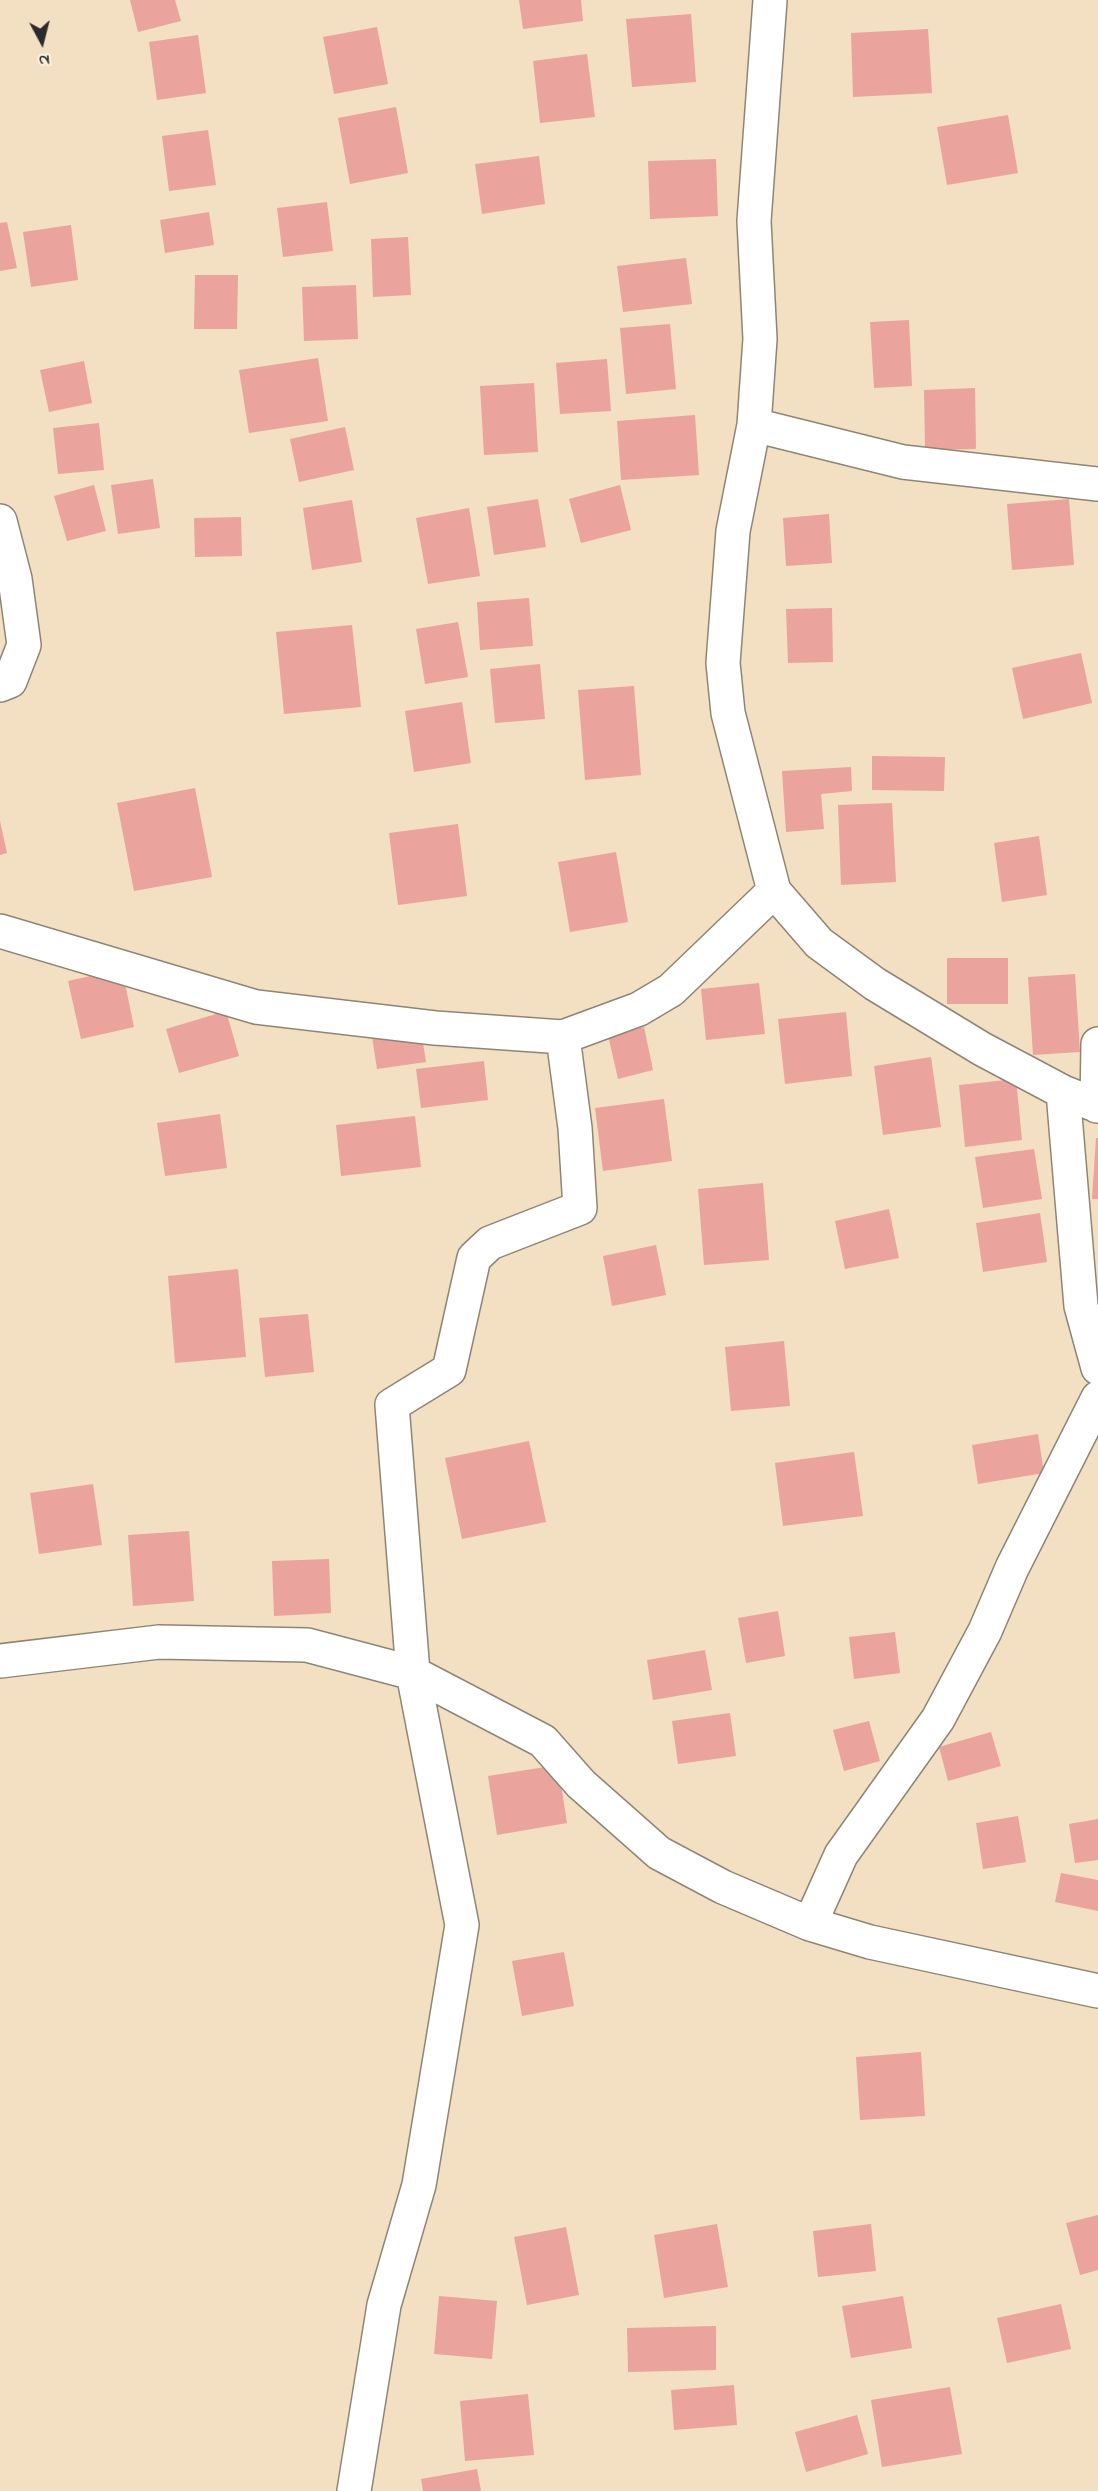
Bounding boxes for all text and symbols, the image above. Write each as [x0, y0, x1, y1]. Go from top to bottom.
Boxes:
north arrow [12, 12, 72, 72]
text: N [37, 47, 51, 72]

